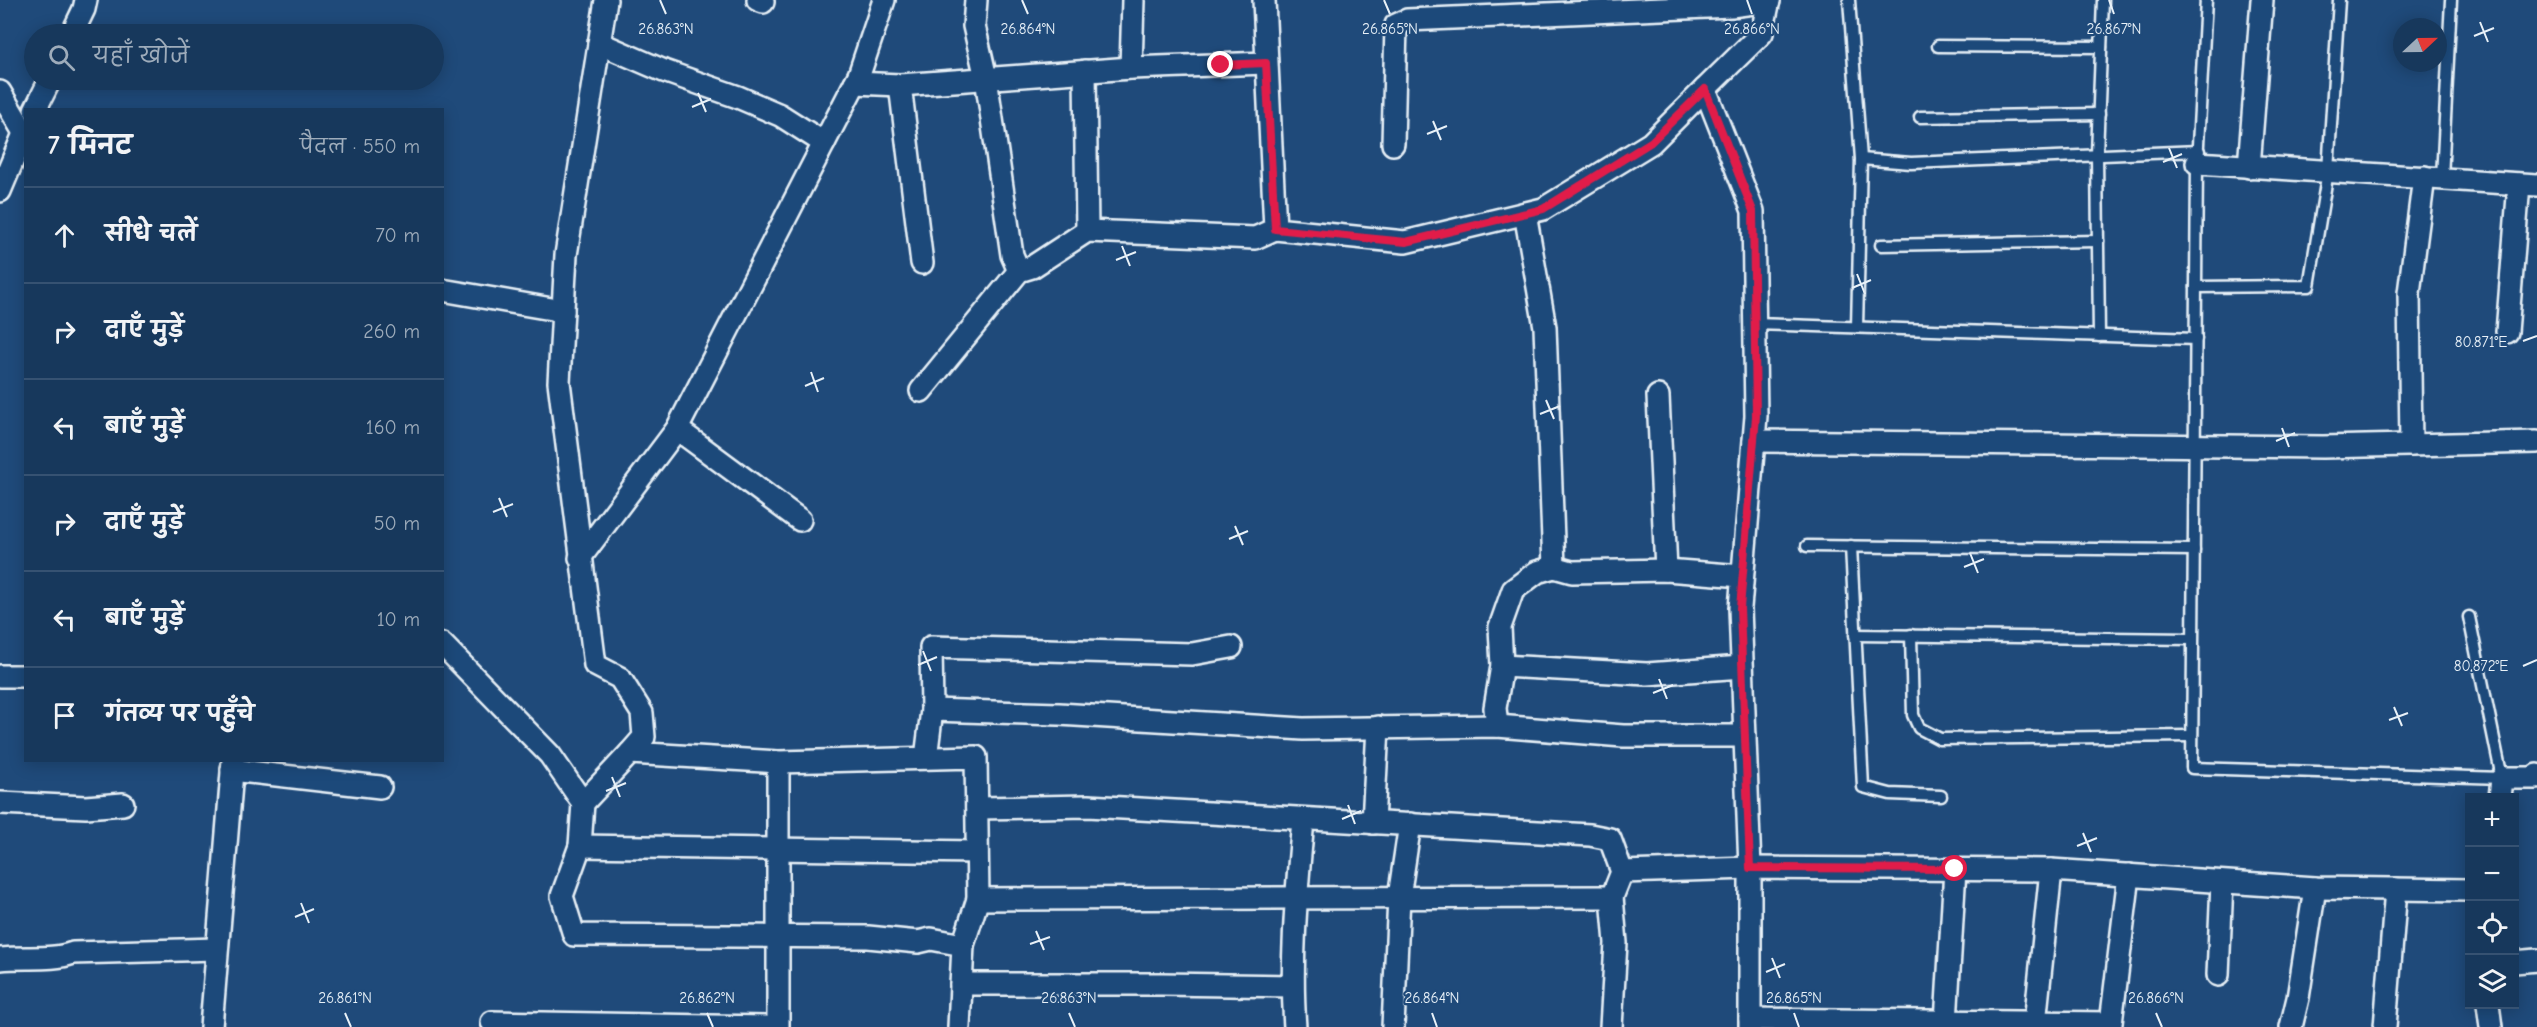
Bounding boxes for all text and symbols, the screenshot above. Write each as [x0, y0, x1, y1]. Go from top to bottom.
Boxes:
north arrow [2393, 18, 2447, 72]
text: 26.863°N [638, 20, 694, 38]
text: 26.864°N [1001, 20, 1055, 38]
text: 26.865°N [1362, 20, 1418, 38]
text: 26.866°N [1724, 20, 1780, 38]
text: 26.867°N [2087, 20, 2141, 38]
search box [24, 24, 444, 90]
icon: search [45, 41, 78, 74]
text: यहाँ खोजें [93, 43, 189, 69]
route end [1207, 51, 1233, 77]
text: 7 मिनट [48, 131, 132, 161]
text: पैदल · 550 m [300, 135, 420, 158]
icon: ahead [48, 219, 81, 252]
text: सीधे चलें [105, 221, 197, 247]
text: 70 m [375, 224, 420, 247]
icon: right [48, 315, 81, 348]
text: दाएँ मुड़ें [105, 317, 184, 343]
text: 260 m [363, 320, 420, 343]
text: 80.871°E [2455, 333, 2507, 351]
icon: left [48, 411, 81, 444]
text: बाएँ मुड़ें [105, 413, 184, 439]
text: 160 m [366, 416, 420, 439]
icon: right [48, 507, 81, 540]
text: दाएँ मुड़ें [105, 509, 184, 535]
text: 50 m [374, 512, 420, 535]
icon: left [48, 603, 81, 636]
text: बाएँ मुड़ें [105, 605, 184, 631]
text: 10 m [377, 608, 420, 631]
text: 80.872°E [2454, 657, 2508, 675]
icon: arrive [48, 699, 81, 732]
text: गंतव्य पर पहुँचे [105, 701, 254, 727]
map controls [2465, 793, 2519, 1009]
button: + [2465, 793, 2519, 847]
button: − [2465, 847, 2519, 901]
route start [1941, 855, 1967, 881]
button: locate [2465, 901, 2519, 955]
button: layers [2465, 955, 2519, 1009]
text: 26.861°N [318, 989, 372, 1007]
text: 26.862°N [679, 989, 735, 1007]
text: 26.863°N [1041, 989, 1097, 1007]
text: 26.864°N [1405, 989, 1459, 1007]
text: 26.865°N [1766, 989, 1822, 1007]
text: 26.866°N [2128, 989, 2184, 1007]

